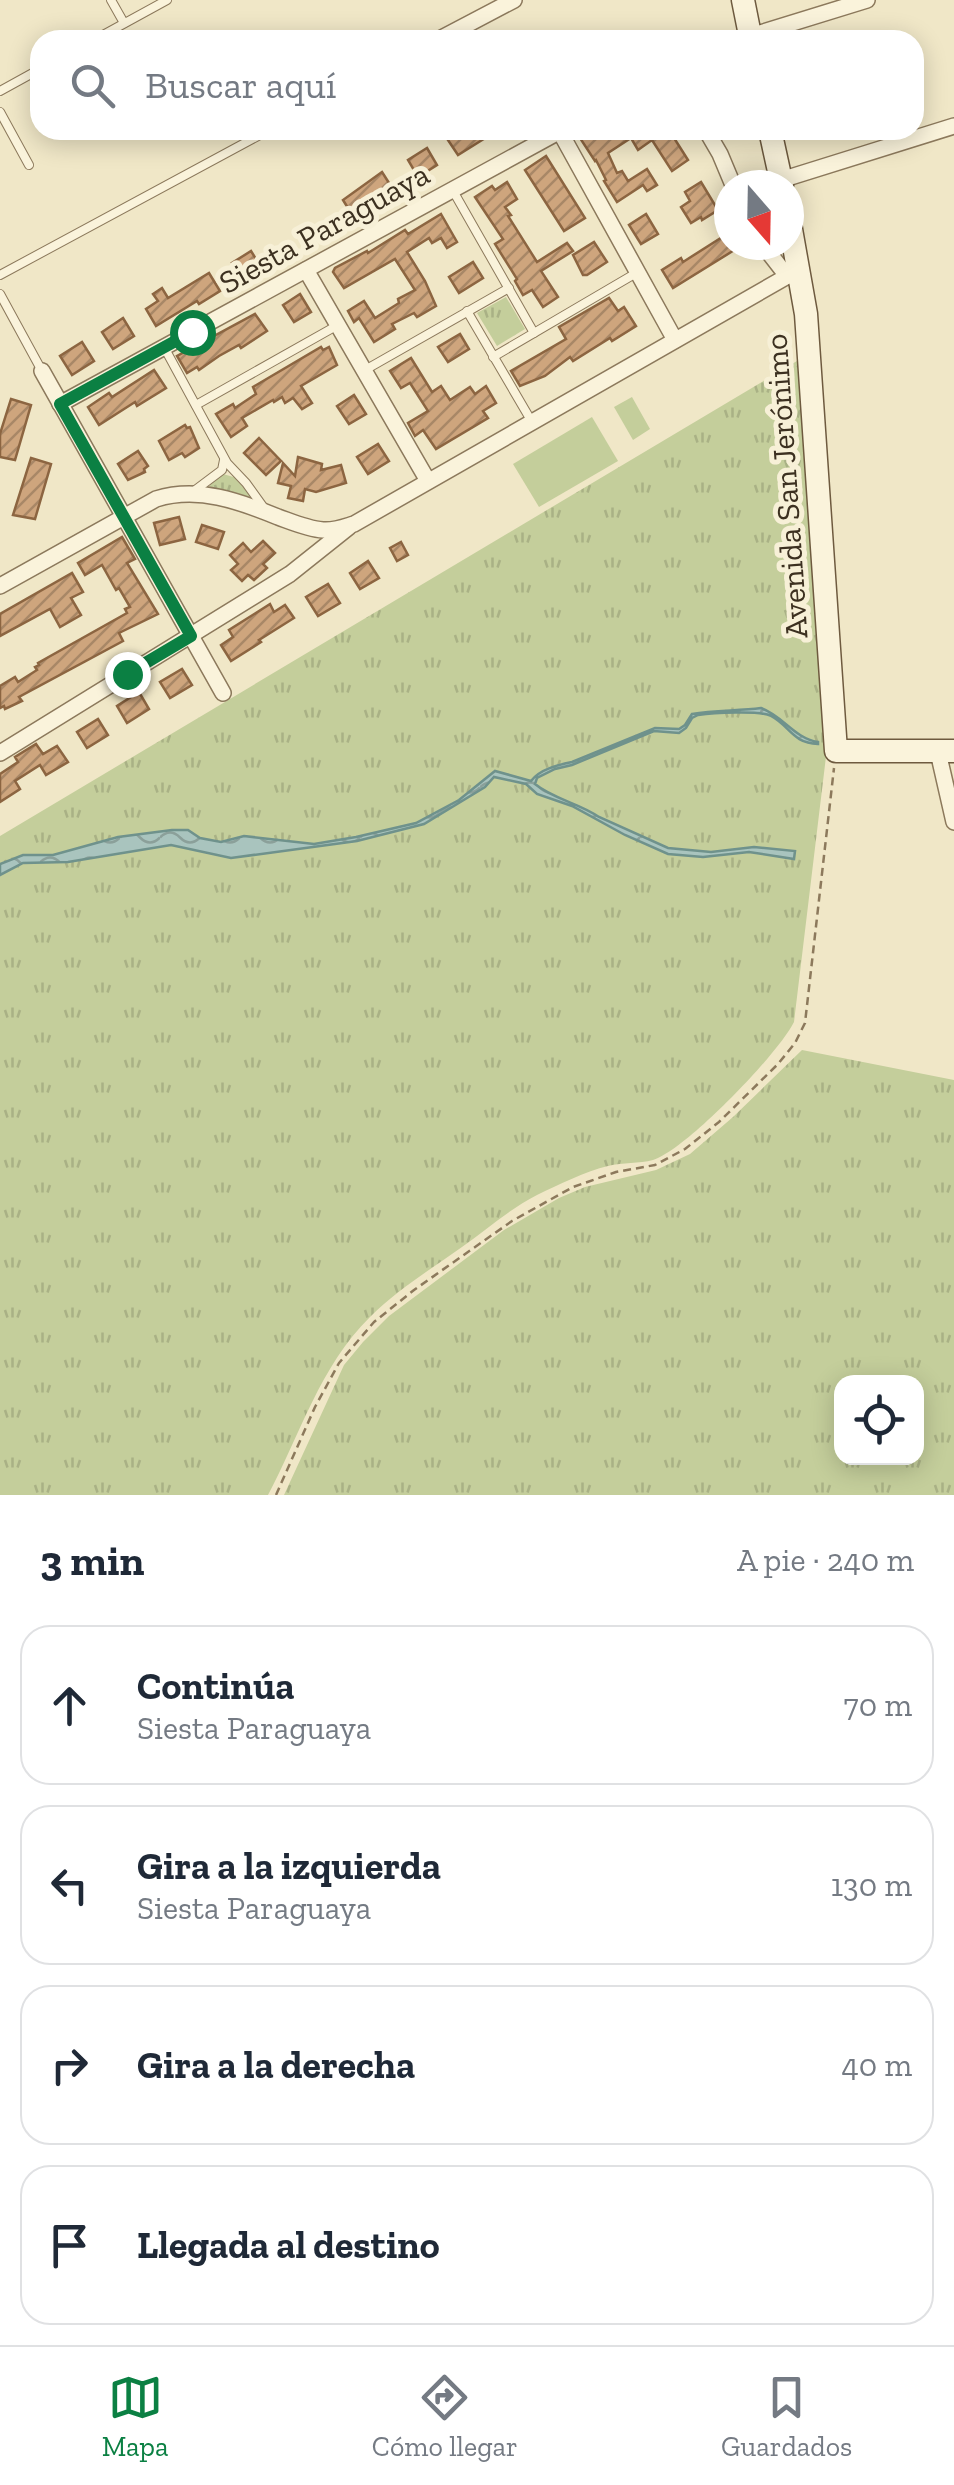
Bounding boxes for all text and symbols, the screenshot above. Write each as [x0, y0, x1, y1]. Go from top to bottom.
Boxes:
search box [30, 30, 924, 140]
icon: search [65, 58, 120, 113]
text: Buscar aquí [145, 62, 336, 108]
street label: Siesta Paraguaya [212, 155, 436, 301]
north arrow [714, 170, 804, 260]
route start [170, 310, 216, 356]
street label: Avenida San Jerónimo [756, 332, 816, 640]
route end [105, 652, 151, 698]
map controls [834, 1375, 924, 1465]
button: locate [834, 1375, 924, 1465]
text: 3 min [40, 1535, 145, 1586]
text: A pie · 240 m [737, 1541, 914, 1579]
text: Continúa [137, 1663, 294, 1709]
icon: ahead [42, 1678, 97, 1733]
text: 70 m [844, 1686, 912, 1724]
text: Siesta Paraguaya [137, 1709, 371, 1747]
text: Gira a la izquierda [137, 1843, 441, 1889]
icon: left [42, 1858, 97, 1913]
text: 130 m [831, 1866, 912, 1904]
text: Siesta Paraguaya [137, 1889, 371, 1927]
icon: right [42, 2038, 97, 2093]
text: Gira a la derecha [137, 2042, 415, 2088]
text: 40 m [841, 2046, 912, 2084]
icon: arrive [42, 2218, 97, 2273]
text: Llegada al destino [137, 2222, 440, 2268]
tab: Mapa [102, 2370, 169, 2463]
tab: Cómo llegar [372, 2370, 518, 2463]
tab: Guardados [721, 2370, 852, 2463]

